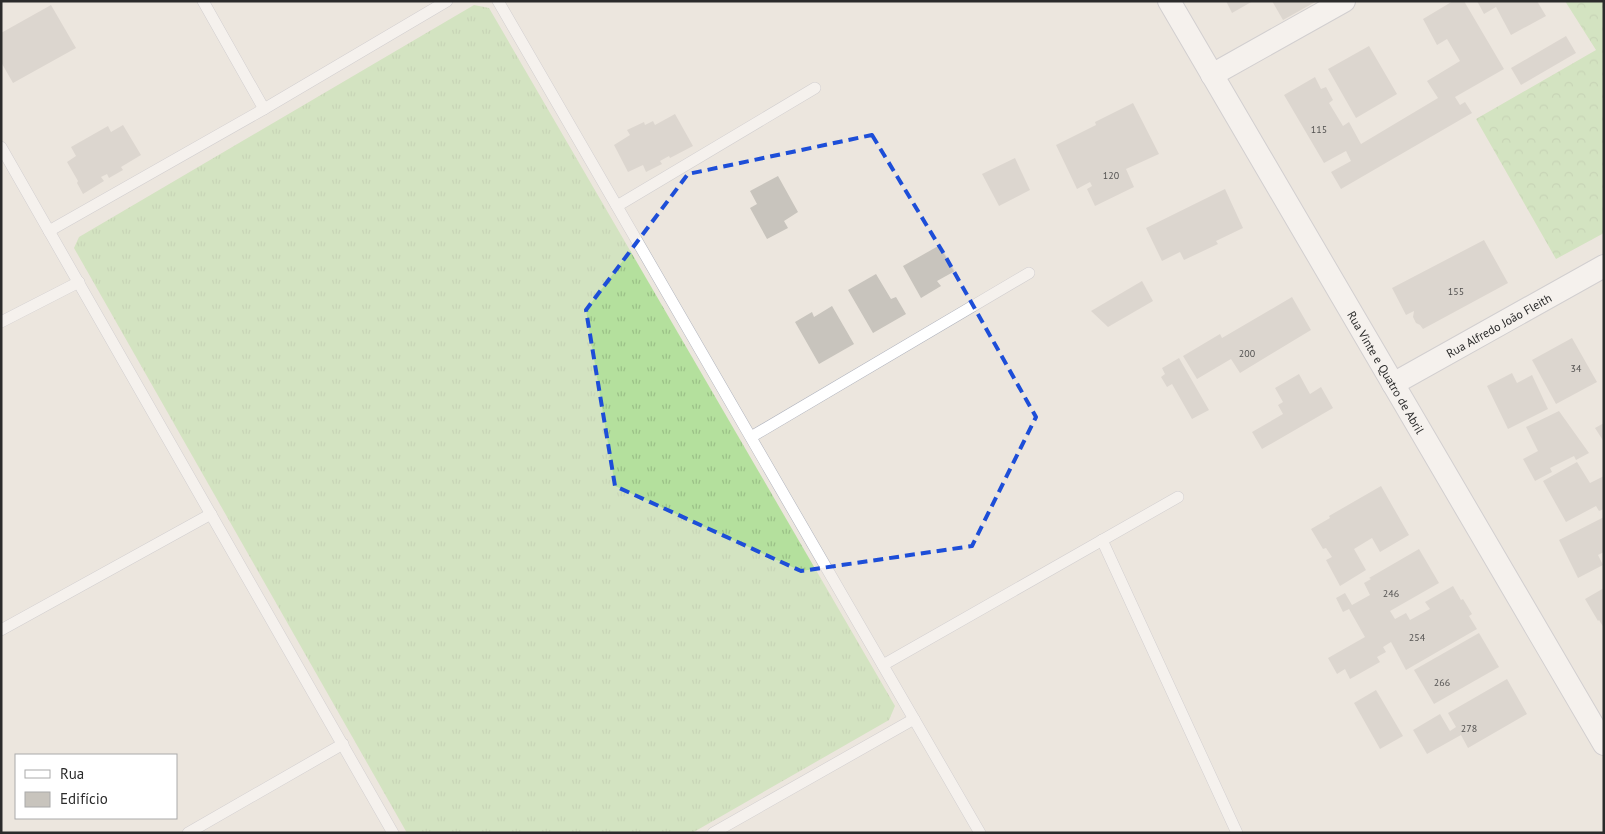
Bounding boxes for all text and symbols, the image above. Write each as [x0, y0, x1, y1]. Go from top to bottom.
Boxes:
house number: 115 [1311, 123, 1327, 136]
house number: 120 [1103, 169, 1120, 182]
house number: 155 [1448, 285, 1464, 298]
street label: Rua Alfredo João Fleith [1443, 290, 1554, 360]
street label: Rua Vinte e Quatro de Abril [1344, 308, 1428, 437]
house number: 200 [1239, 347, 1256, 360]
house number: 34 [1571, 362, 1582, 375]
house number: 246 [1383, 587, 1399, 600]
house number: 254 [1409, 631, 1426, 644]
house number: 266 [1434, 676, 1450, 689]
house number: 278 [1461, 722, 1477, 735]
legend [15, 754, 178, 819]
text: Rua [60, 764, 84, 783]
text: Edifício [60, 789, 108, 808]

